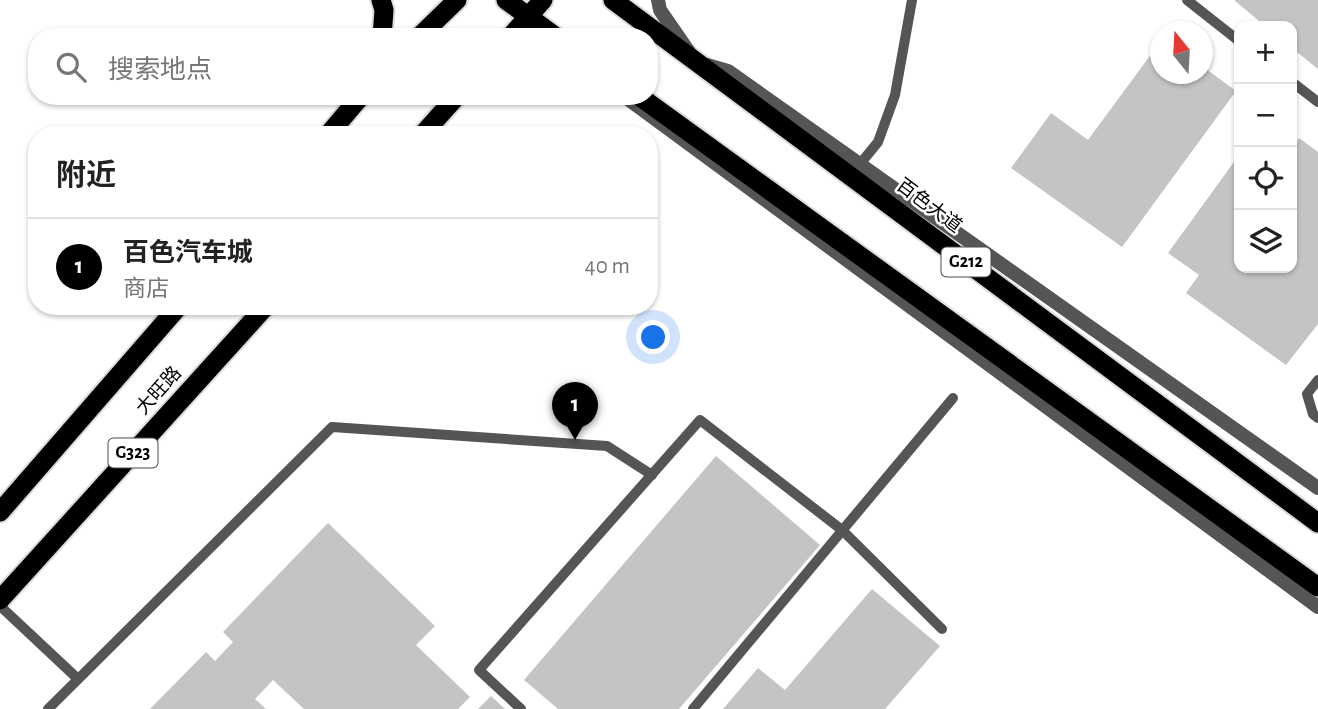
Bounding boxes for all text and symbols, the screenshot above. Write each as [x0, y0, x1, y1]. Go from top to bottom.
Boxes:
north arrow [1150, 21, 1213, 84]
map controls [1234, 21, 1297, 273]
button: + [1234, 21, 1297, 84]
search box [28, 28, 658, 105]
icon: search [52, 48, 90, 86]
text: 搜索地点 [108, 57, 212, 83]
button: − [1234, 84, 1297, 147]
button: locate [1234, 147, 1297, 210]
text: 附近 [56, 161, 116, 191]
street label: 百色大道 [893, 174, 966, 236]
button: layers [1234, 210, 1297, 273]
text: 百色汽车城 [123, 240, 253, 266]
road number: G212 [942, 248, 990, 276]
text: 1 [75, 255, 83, 278]
text: 40 m [585, 255, 630, 278]
text: 商店 [123, 278, 169, 301]
your location [636, 320, 670, 354]
street label: 大旺路 [132, 363, 185, 419]
pin: 1 [552, 382, 598, 440]
road number: G323 [108, 438, 158, 467]

